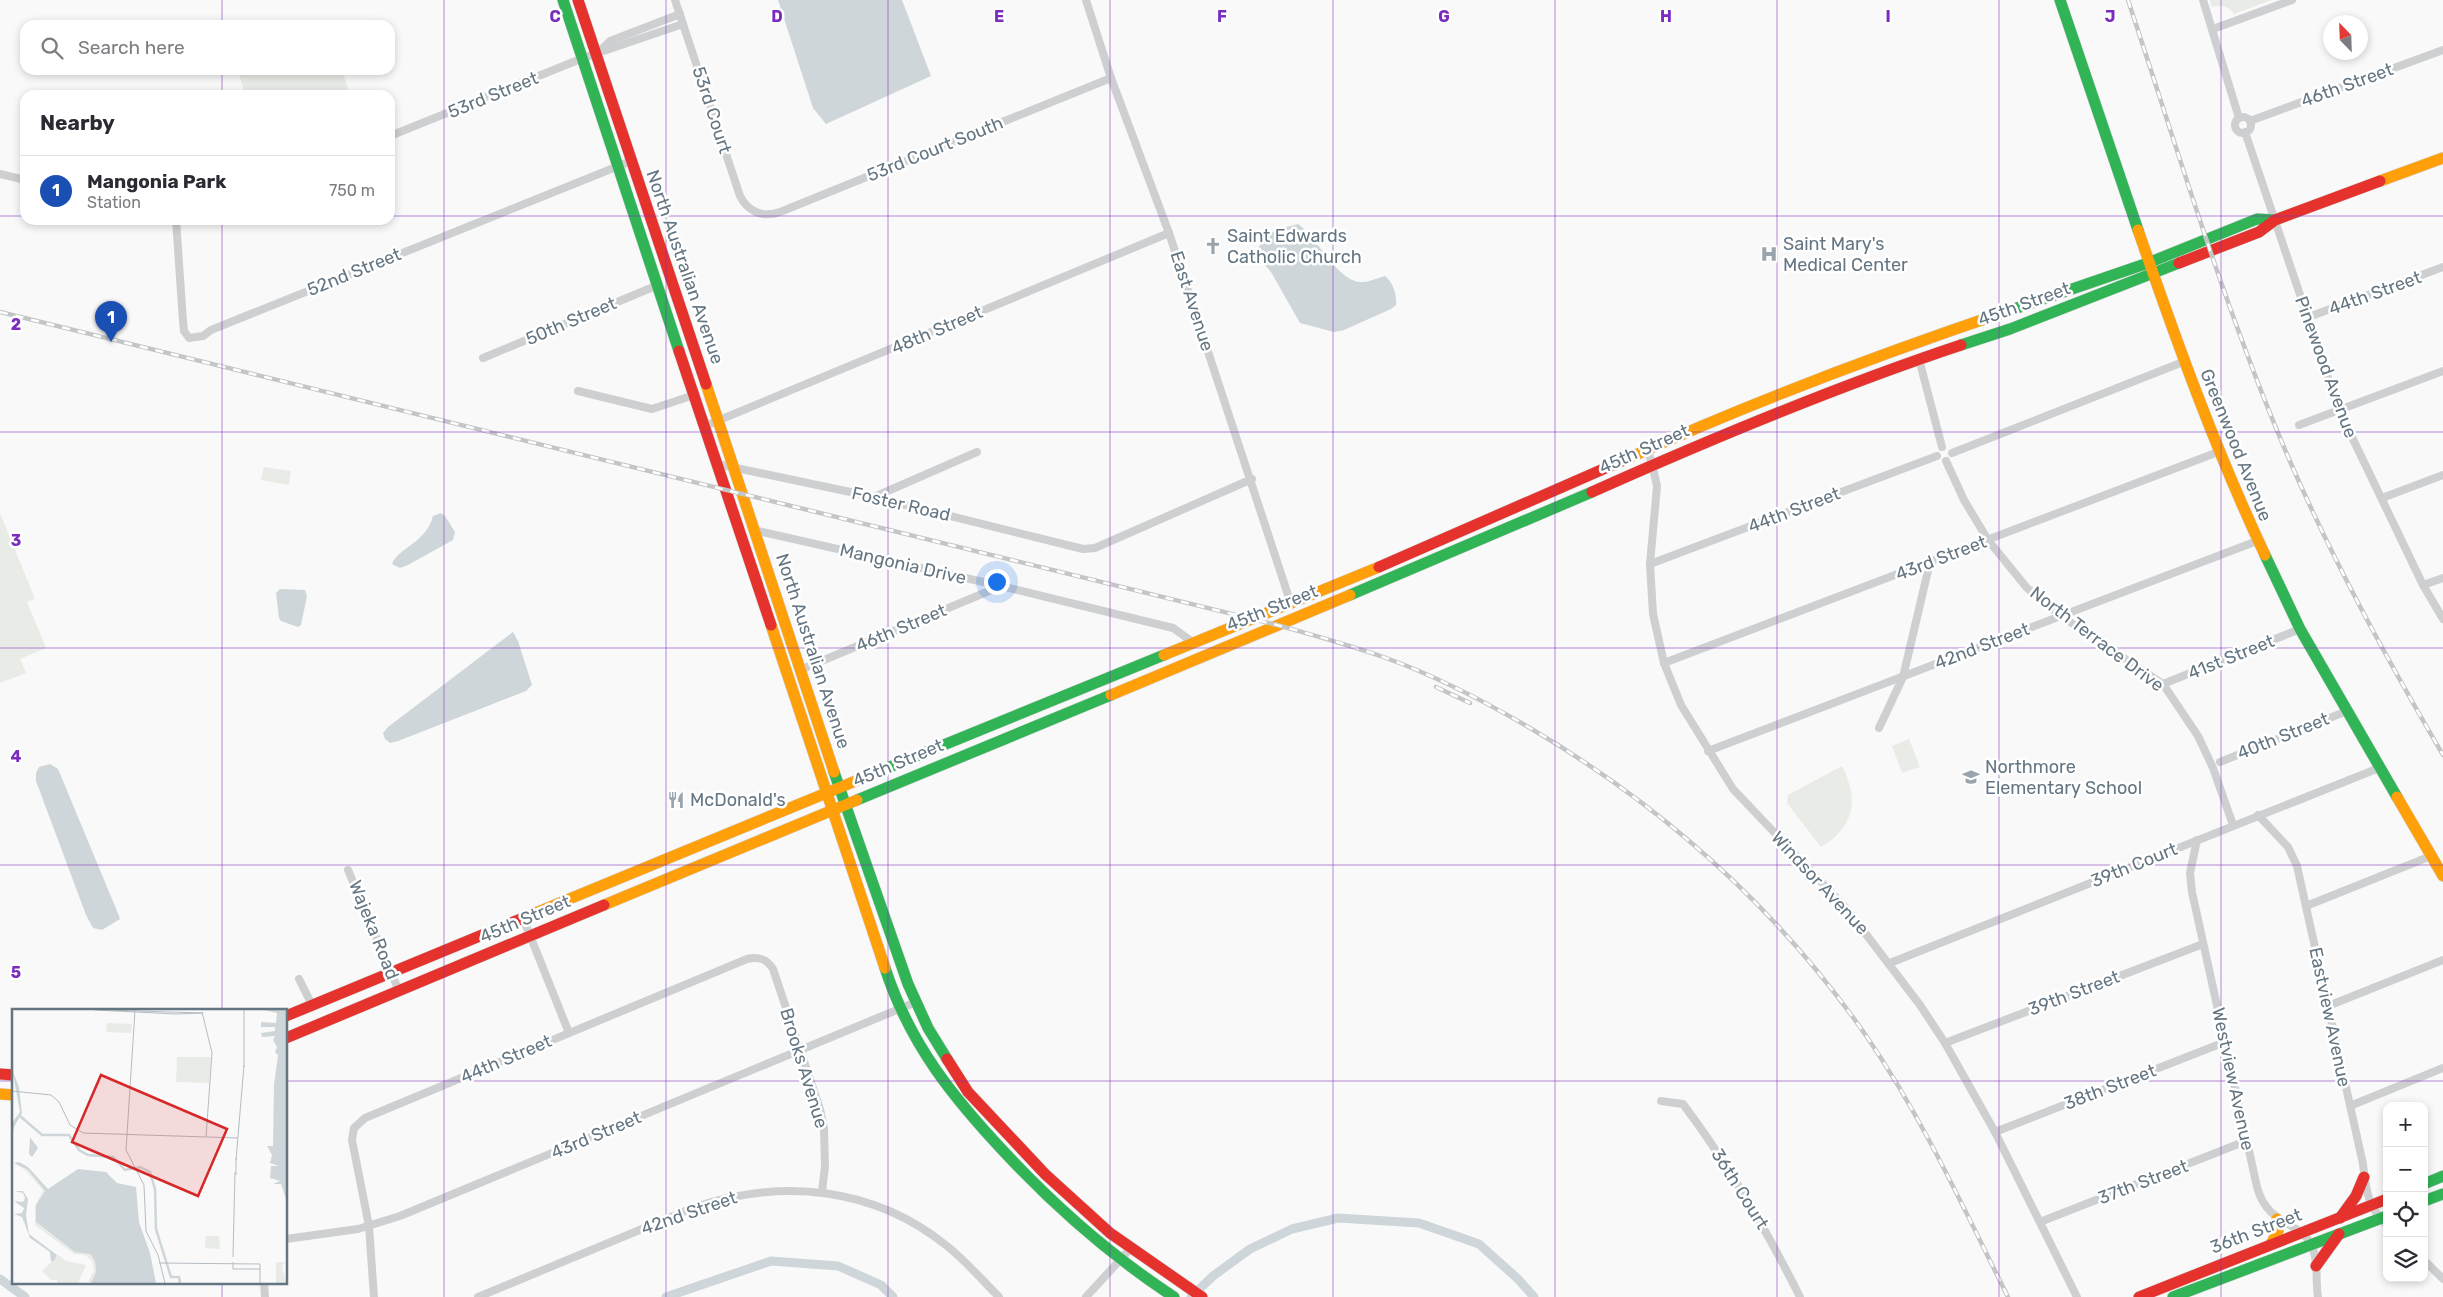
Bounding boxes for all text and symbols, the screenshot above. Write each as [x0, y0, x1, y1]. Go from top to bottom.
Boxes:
text: C [549, 7, 561, 26]
text: D [771, 7, 783, 26]
text: E [994, 7, 1004, 26]
text: F [1217, 7, 1227, 26]
text: G [1438, 7, 1450, 26]
text: H [1660, 7, 1672, 26]
text: I [1885, 7, 1891, 26]
text: J [2105, 7, 2115, 26]
north arrow [2323, 15, 2368, 60]
search box [20, 20, 395, 75]
icon: search [38, 34, 66, 62]
text: Search here [78, 36, 185, 59]
street label: 46th Street [2298, 58, 2396, 112]
street label: 53rd Court [688, 64, 736, 156]
street label: 53rd Street [445, 67, 541, 123]
text: Nearby [40, 110, 115, 135]
street label: 53rd Court South [864, 112, 1006, 186]
street label: North Australian Avenue [641, 167, 729, 367]
text: Mangonia Park [87, 170, 226, 193]
text: 1 [52, 181, 60, 200]
text: 750 m [329, 181, 375, 200]
text: Station [87, 193, 141, 212]
place label: Saint Edwards Catholic Church [1227, 225, 1362, 268]
place label: Saint Mary's Medical Center [1783, 233, 1908, 276]
church icon: Saint Edwards Catholic Church [1203, 236, 1223, 256]
street label: 52nd Street [304, 243, 404, 301]
hospital icon: Saint Mary's Medical Center [1759, 244, 1779, 264]
street label: East Avenue [1165, 248, 1219, 354]
street label: 44th Street [2326, 266, 2424, 320]
street label: 45th Street [1975, 277, 2073, 331]
street label: 50th Street [522, 292, 620, 350]
street label: Pinewood Avenue [2290, 293, 2362, 441]
pin: 1 [95, 301, 127, 342]
street label: 48th Street [888, 301, 986, 359]
text: 2 [11, 315, 21, 334]
street label: Greenwood Avenue [2195, 366, 2277, 524]
street label: 45th Street [1596, 419, 1692, 479]
street label: Foster Road [850, 482, 952, 526]
street label: 44th Street [1745, 482, 1843, 538]
text: 3 [11, 531, 21, 550]
street label: 43rd Street [1892, 531, 1990, 585]
street label: Mangonia Drive [838, 539, 968, 589]
street label: North Australian Avenue [771, 551, 855, 751]
your location [984, 569, 1010, 595]
street label: 45th Street [1223, 580, 1321, 636]
street label: North Terrace Drive [2026, 582, 2168, 696]
street label: 46th Street [852, 599, 950, 657]
street label: 42nd Street [1931, 618, 2033, 674]
street label: 41st Street [2185, 630, 2277, 684]
street label: 40th Street [2234, 708, 2332, 764]
street label: 45th Street [849, 734, 947, 792]
text: 4 [11, 747, 22, 766]
place label: Northmore Elementary School [1985, 756, 2142, 799]
school or university icon: Northmore Elementary School [1961, 767, 1981, 787]
place label: McDonald's [690, 789, 786, 811]
restaurant icon: McDonald's [666, 790, 686, 810]
street label: Windsor Avenue [1766, 827, 1874, 939]
street label: 39th Court [2088, 838, 2180, 892]
street label: Wajeka Road [344, 877, 404, 983]
street label: 45th Street [476, 890, 574, 948]
street label: Eastview Avenue [2304, 945, 2356, 1089]
text: 5 [11, 963, 21, 982]
street label: 39th Street [2025, 966, 2123, 1020]
street label: Brooks Avenue [775, 1005, 833, 1131]
street label: Westview Avenue [2207, 1006, 2259, 1152]
inset map [12, 1009, 288, 1284]
street label: 44th Street [457, 1030, 555, 1088]
street label: 38th Street [2061, 1059, 2159, 1115]
map controls [2383, 1102, 2428, 1282]
button: + [2383, 1102, 2428, 1147]
street label: 43rd Street [548, 1106, 644, 1164]
street label: 36th Court [1707, 1145, 1773, 1233]
button: − [2383, 1147, 2428, 1192]
street label: 37th Street [2095, 1155, 2191, 1209]
street label: 42nd Street [638, 1186, 740, 1240]
button: locate [2383, 1192, 2428, 1237]
street label: 36th Street [2207, 1204, 2305, 1258]
button: layers [2383, 1237, 2428, 1282]

